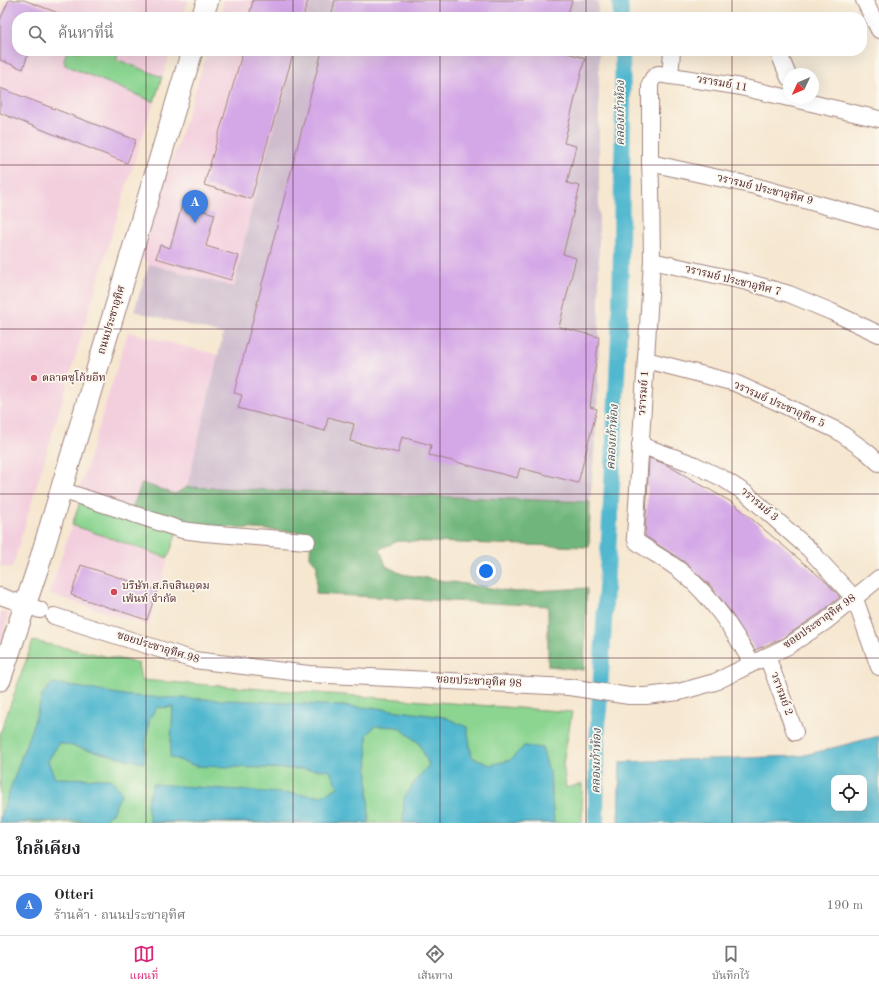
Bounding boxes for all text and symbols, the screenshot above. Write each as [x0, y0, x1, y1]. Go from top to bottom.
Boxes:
search box [12, 12, 867, 56]
icon: search [26, 23, 48, 45]
text: ค้นหาที่นี่ [58, 27, 114, 42]
north arrow [783, 68, 819, 104]
street label: วรารมย์ 11 [696, 72, 749, 94]
water label: คลองเก้าห้อง [613, 79, 627, 146]
street label: วรารมย์ ประชาอุทิศ 9 [716, 171, 815, 208]
pin: A [182, 190, 208, 223]
street label: วรารมย์ ประชาอุทิศ 7 [684, 262, 783, 299]
street label: ถนนประชาอุทิศ [95, 284, 129, 356]
place label: ตลาดซุโก้ยอีท [42, 370, 106, 385]
street label: วรารมย์ 1 [635, 370, 651, 416]
marker: ตลาดซุโก้ยอีท [29, 373, 39, 383]
street label: วรารมย์ ประชาอุทิศ 5 [731, 378, 827, 431]
water label: คลองเก้าห้อง [603, 403, 621, 470]
street label: วรารมย์ 3 [738, 485, 781, 524]
your location [476, 561, 496, 581]
place label: บริษัท ส.กิจสินอุดม เพ้นท์ จำกัด [122, 580, 210, 605]
marker: บริษัท ส.กิจสินอุดม เพ้นท์ จำกัด [109, 587, 119, 597]
street label: ซอยประชาอุทิศ 98 [781, 592, 859, 652]
street label: ซอยประชาอุทิศ 98 [115, 629, 201, 667]
street label: วรารมย์ 2 [768, 670, 796, 717]
street label: ซอยประชาอุทิศ 98 [436, 673, 522, 691]
water label: คลองเก้าห้อง [588, 727, 604, 794]
map controls [831, 775, 867, 811]
button: locate [831, 775, 867, 811]
text: ใกล้เคียง [16, 841, 81, 858]
text: Otteri [54, 888, 94, 903]
text: A [24, 899, 34, 912]
text: 190 m [826, 899, 863, 912]
text: ร้านค้า · ถนนประชาอุทิศ [54, 909, 185, 922]
tab: แผนที่ [129, 943, 158, 985]
tab: เส้นทาง [417, 943, 453, 985]
tab: บันทึกไว้ [712, 943, 750, 985]

